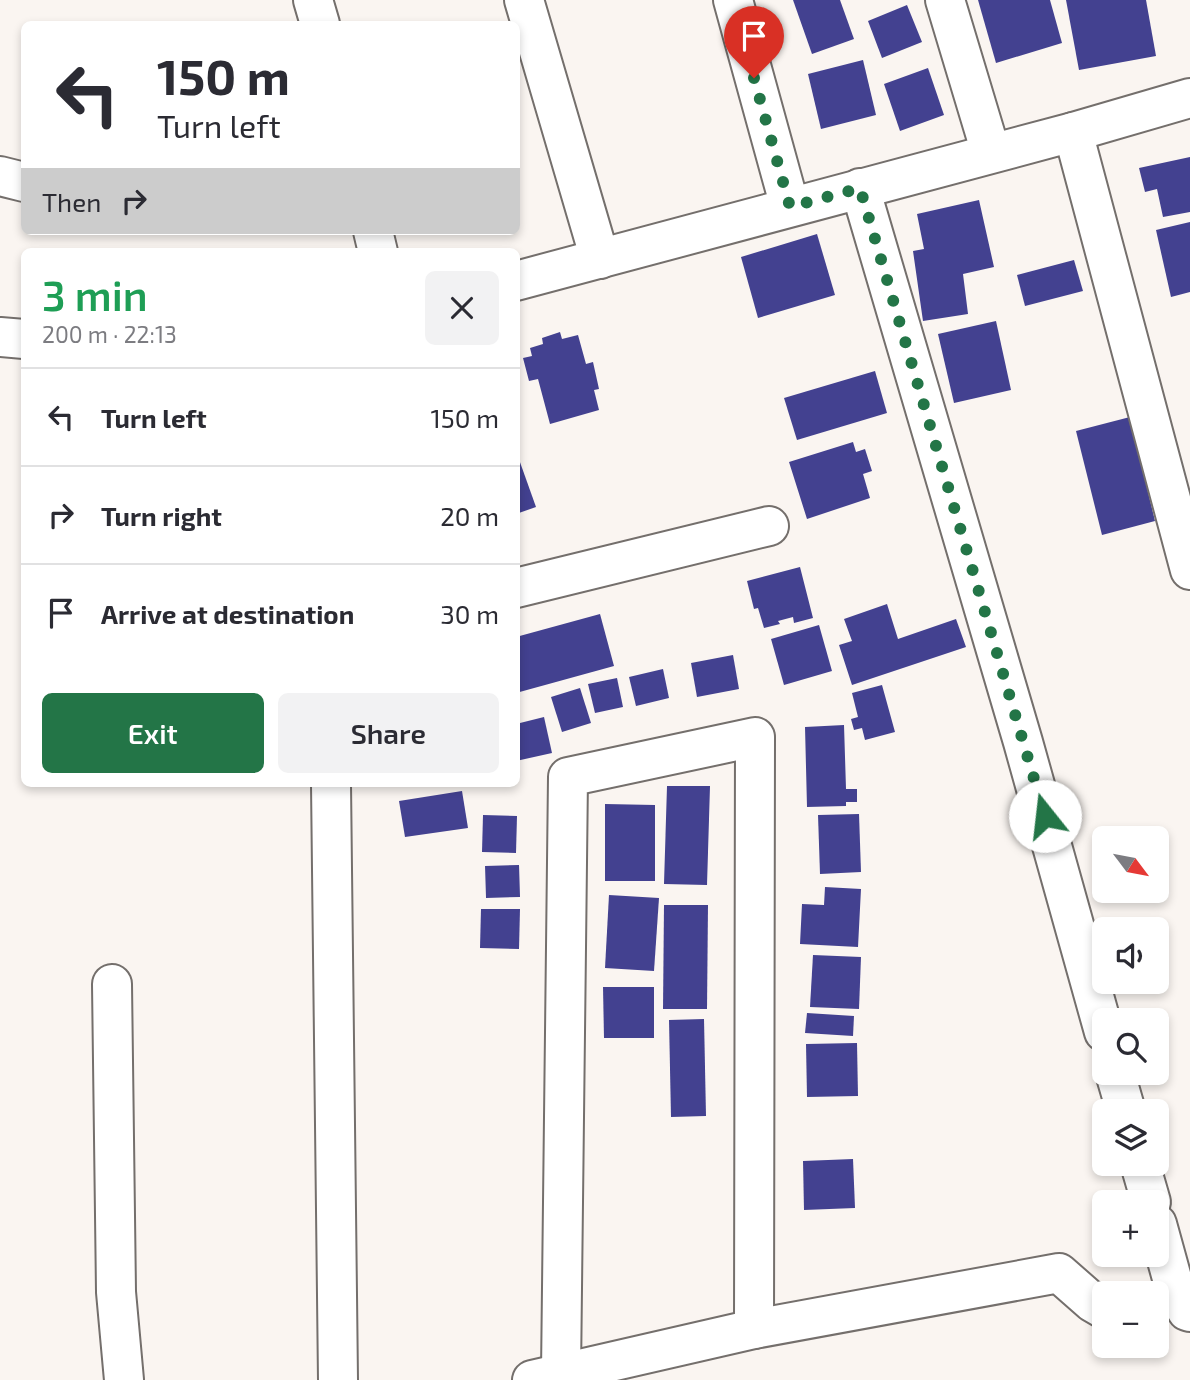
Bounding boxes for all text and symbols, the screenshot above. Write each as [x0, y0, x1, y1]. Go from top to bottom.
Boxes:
pin [724, 6, 784, 78]
icon: arrive [735, 17, 773, 55]
text: 150 m [157, 46, 290, 105]
icon: left [42, 49, 133, 140]
text: Turn left [157, 106, 281, 144]
icon: right [115, 182, 153, 220]
text: Then [42, 186, 101, 217]
text: 3 min [42, 269, 148, 319]
button: close [425, 271, 499, 345]
text: 200 m · 22:13 [42, 320, 177, 348]
icon: left [42, 398, 80, 436]
text: Turn left [101, 402, 207, 433]
text: 150 m [430, 402, 499, 433]
icon: right [42, 496, 80, 534]
text: Turn right [101, 500, 222, 531]
text: 20 m [440, 500, 499, 531]
icon: arrive [42, 594, 80, 632]
text: Arrive at destination [101, 598, 354, 629]
text: 30 m [440, 598, 499, 629]
button: Exit [42, 693, 264, 773]
button: Share [278, 693, 499, 773]
position arrow [1008, 779, 1082, 853]
north arrow [1092, 826, 1169, 903]
map controls [1092, 826, 1169, 1358]
button: sound [1092, 917, 1169, 994]
button: search [1092, 1008, 1169, 1085]
button: layers [1092, 1099, 1169, 1176]
button: + [1092, 1190, 1169, 1267]
button: − [1092, 1281, 1169, 1358]

